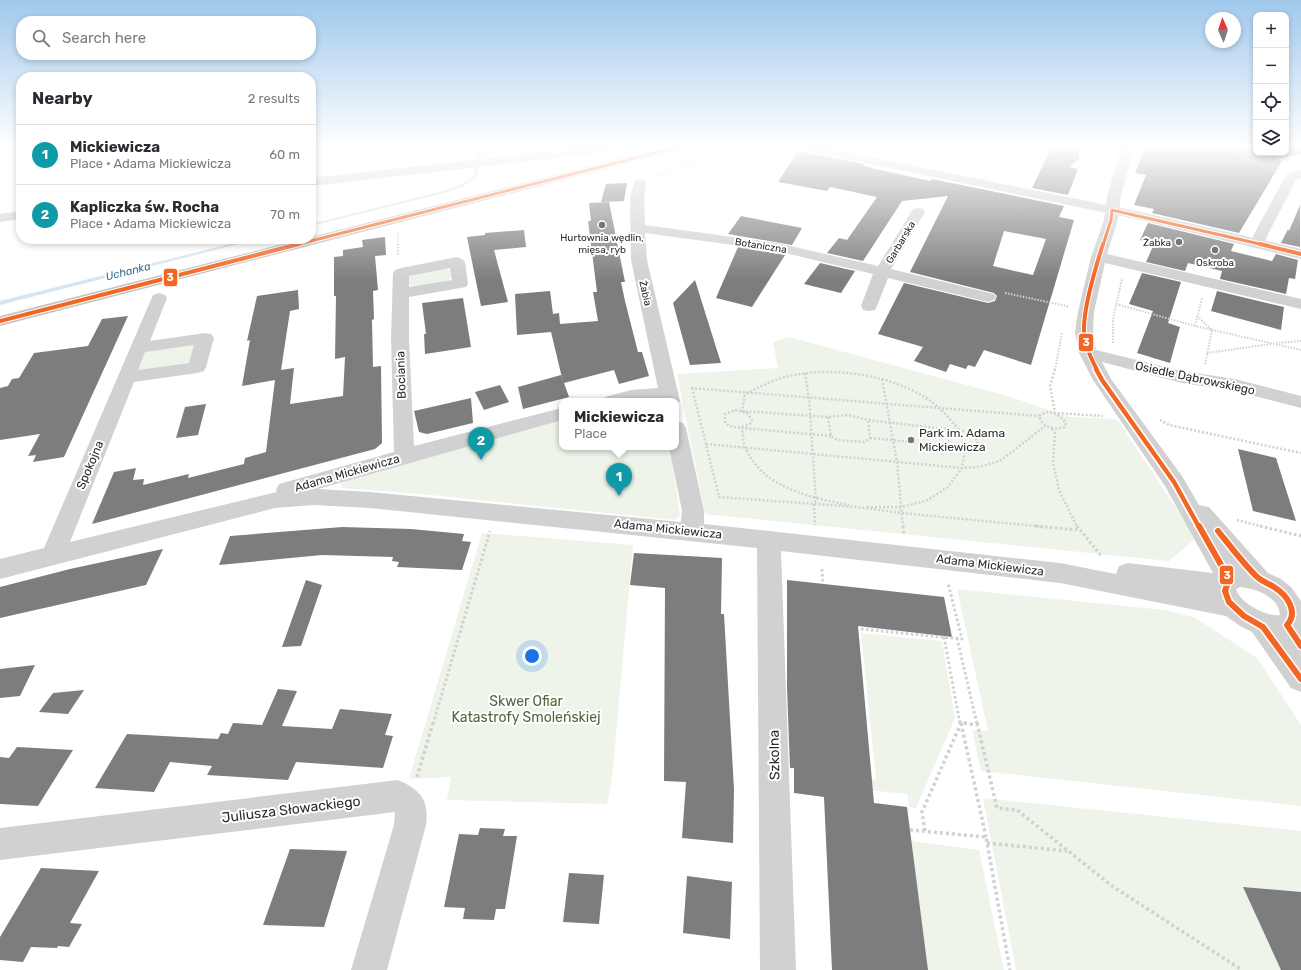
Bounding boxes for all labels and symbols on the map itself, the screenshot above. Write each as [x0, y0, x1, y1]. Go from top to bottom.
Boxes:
north arrow [1205, 12, 1241, 48]
street label: Garbarska [884, 219, 918, 266]
marker: Hurtownia wędlin, mięsa, ryb [597, 220, 607, 230]
place label: Hurtownia wędlin, mięsa, ryb [560, 232, 644, 256]
street label: Botaniczna [734, 236, 788, 256]
place label: Żabka [1143, 237, 1171, 249]
marker: Żabka [1174, 237, 1184, 247]
marker: Oskroba [1210, 245, 1220, 255]
place label: Oskroba [1196, 257, 1234, 269]
water label: Uchanka [104, 260, 152, 283]
line badge: 3 [163, 268, 178, 287]
text: 3 [166, 271, 174, 284]
street label: Żabia [636, 279, 654, 307]
line badge: 3 [1078, 333, 1094, 352]
text: 3 [1082, 336, 1090, 349]
street label: Bociania [393, 351, 409, 399]
street label: Osiedle Dąbrowskiego [1134, 358, 1256, 398]
place label: Park im. Adama Mickiewicza [919, 426, 1005, 454]
pin: 2 [468, 427, 494, 460]
marker: Park im. Adama Mickiewicza [906, 435, 916, 445]
street label: Spokojna [74, 439, 106, 491]
street label: Adama Mickiewicza [293, 451, 401, 495]
pin: 1 [606, 463, 632, 496]
street label: Adama Mickiewicza [613, 516, 723, 542]
street label: Adama Mickiewicza [935, 551, 1045, 579]
line badge: 3 [1219, 565, 1234, 585]
text: 3 [1223, 569, 1231, 582]
your location [522, 646, 542, 666]
park label: Skwer Ofiar Katastrofy Smoleńskiej [451, 693, 601, 726]
street label: Szkolna [766, 730, 783, 780]
street label: Juliusza Słowackiego [221, 793, 361, 826]

